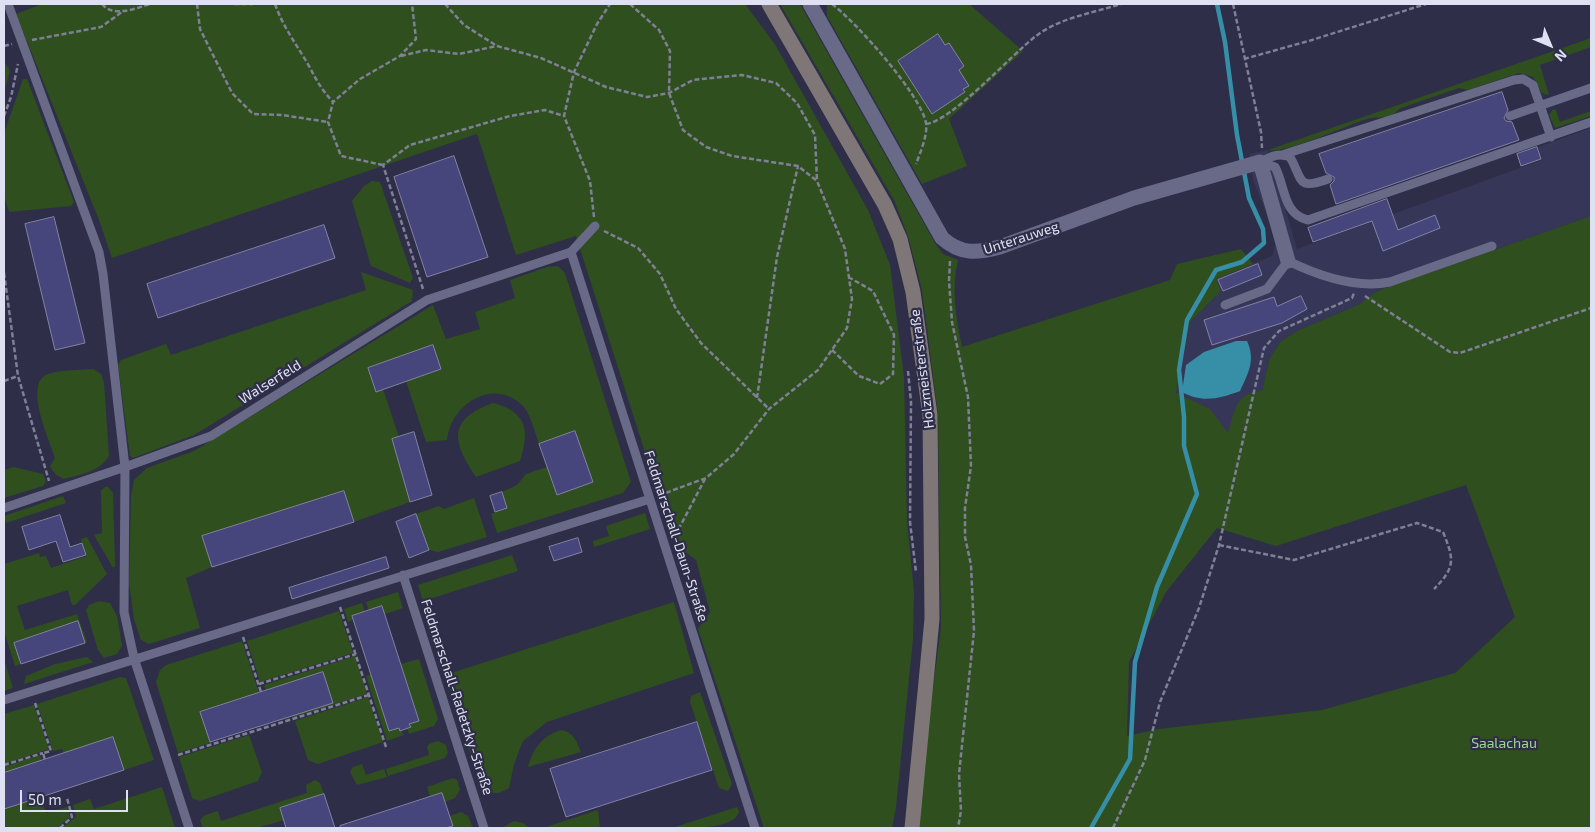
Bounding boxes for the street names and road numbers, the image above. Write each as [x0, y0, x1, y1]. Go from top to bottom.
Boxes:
street label: Unterauweg [981, 218, 1061, 258]
street label: Holzmeisterstraße [906, 308, 938, 430]
street label: Walserfeld [236, 356, 304, 408]
street label: Feldmarschall-Daun-Straße [640, 448, 712, 624]
street label: Feldmarschall-Radetzky-Straße [417, 597, 497, 797]

